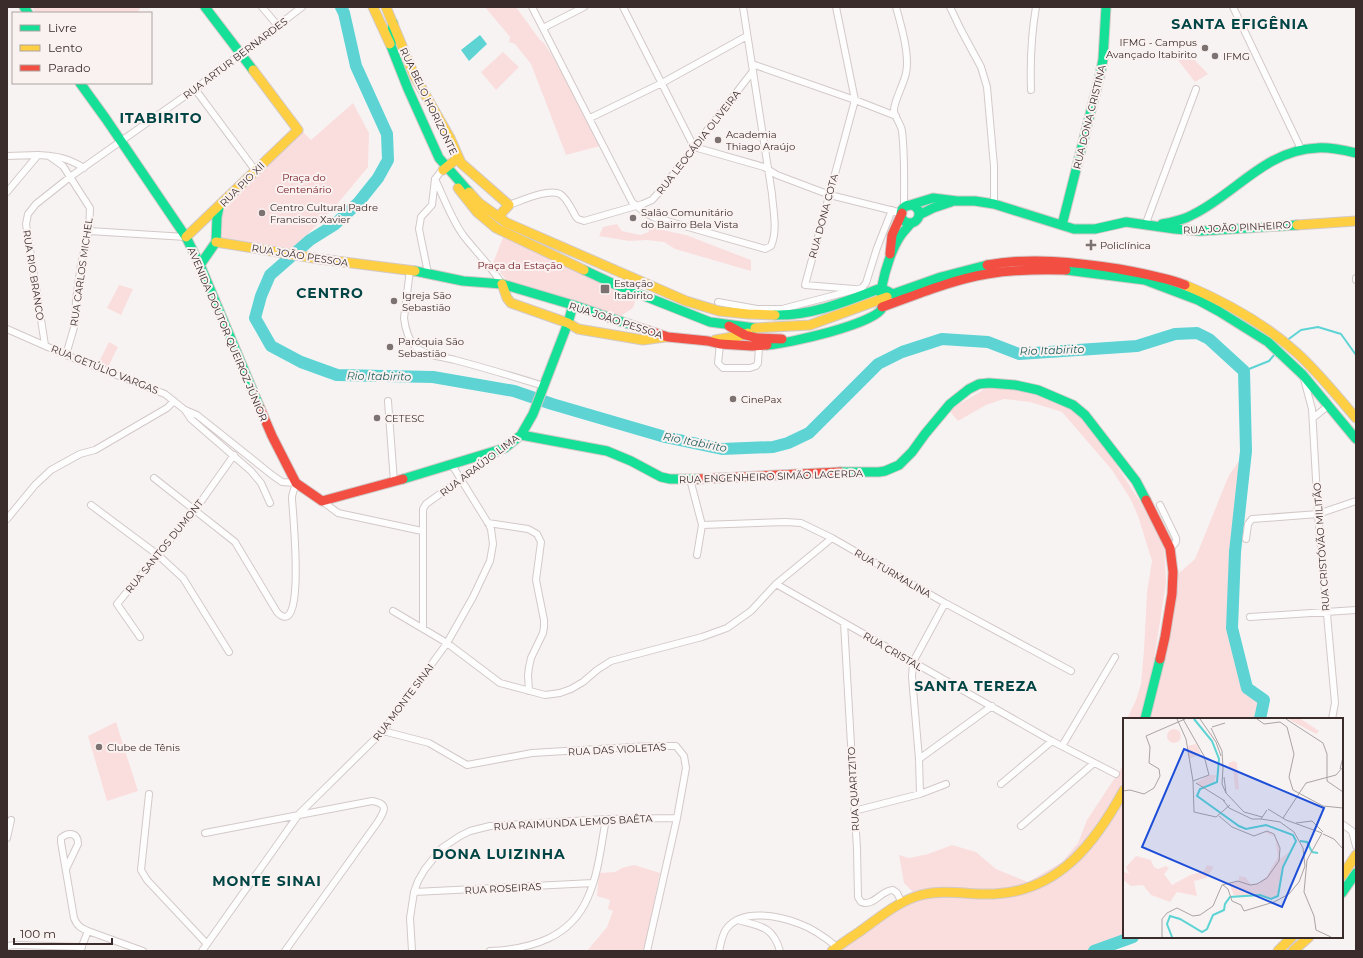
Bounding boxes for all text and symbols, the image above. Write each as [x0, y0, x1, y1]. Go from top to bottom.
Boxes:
legend [12, 12, 152, 84]
street label: RUA ARTUR BERNARDES [180, 15, 290, 102]
district label: SANTA EFIGÊNIA [1171, 15, 1309, 33]
text: Livre [48, 20, 77, 35]
place label: IFMG - Campus Avançado Itabirito [1106, 36, 1197, 61]
text: Lento [48, 40, 83, 55]
marker: IFMG - Campus Avançado Itabirito [1200, 43, 1210, 53]
street label: RUA BELO HORIZONTE [397, 45, 460, 157]
place label: IFMG [1223, 50, 1250, 63]
marker: IFMG [1210, 51, 1220, 61]
text: Parado [48, 60, 91, 75]
street label: RUA DONA CRISTINA [1070, 63, 1109, 171]
street label: RUA LEOCÁDIA OLIVEIRA [654, 87, 744, 197]
district label: ITABIRITO [120, 109, 203, 127]
place label: Academia Thiago Araújo [726, 128, 795, 153]
marker: Academia Thiago Araújo [713, 135, 723, 145]
street label: RUA PIO XII [217, 159, 268, 210]
park label: Praça do Centenário [276, 171, 332, 196]
street label: RUA DONA COTA [806, 172, 841, 260]
place label: Centro Cultural Padre Francisco Xavier [270, 201, 378, 226]
place label: Salão Comunitário do Bairro Bela Vista [641, 206, 738, 231]
marker: Centro Cultural Padre Francisco Xavier [257, 208, 267, 218]
marker: Salão Comunitário do Bairro Bela Vista [628, 213, 638, 223]
street label: RUA CARLOS MICHEL [67, 217, 96, 327]
street label: RUA JOÃO PINHEIRO [1183, 218, 1291, 237]
street label: RUA RIO BRANCO [20, 229, 47, 321]
marker: Policlínica [1085, 239, 1097, 251]
place label: Policlínica [1100, 239, 1151, 252]
street label: RUA JOÃO PESSOA [251, 241, 350, 270]
street label: AVENIDA DOUTOR QUEIROZ JÚNIOR [185, 245, 270, 423]
park label: Praça da Estação [478, 259, 562, 272]
place label: Estação Itabirito [614, 277, 653, 302]
marker: Estação Itabirito [599, 283, 611, 295]
district label: CENTRO [296, 284, 364, 302]
place label: Igreja São Sebastião [402, 289, 451, 314]
marker: Igreja São Sebastião [389, 296, 399, 306]
street label: RUA JOÃO PESSOA [567, 299, 665, 342]
place label: Paróquia São Sebastião [398, 335, 464, 360]
street label: RUA GETÚLIO VARGAS [49, 342, 160, 397]
marker: Paróquia São Sebastião [385, 342, 395, 352]
water label: Rio Itabirito [1019, 342, 1085, 358]
water label: Rio Itabirito [347, 368, 412, 384]
place label: CinePax [741, 393, 783, 406]
marker: CinePax [728, 394, 738, 404]
place label: CETESC [385, 412, 424, 425]
marker: CETESC [372, 413, 382, 423]
water label: Rio Itabirito [662, 429, 728, 455]
street label: RUA ARAÚJO LIMA [437, 431, 522, 499]
street label: RUA ENGENHEIRO SIMÃO LACERDA [679, 467, 864, 486]
street label: RUA CRISTÓVÃO MILITÃO [1311, 482, 1332, 612]
street label: RUA SANTOS DUMONT [123, 497, 206, 596]
street label: RUA TURMALINA [852, 546, 934, 601]
street label: RUA CRISTAL [861, 629, 925, 674]
street label: RUA MONTE SINAI [370, 661, 437, 744]
district label: SANTA TEREZA [914, 677, 1038, 695]
inset map [1123, 718, 1343, 938]
street label: RUA DAS VIOLETAS [568, 740, 667, 759]
place label: Clube de Tênis [107, 741, 180, 754]
marker: Clube de Tênis [94, 742, 104, 752]
street label: RUA QUARTZITO [845, 746, 862, 832]
street label: RUA RAIMUNDA LEMOS BAÊTA [493, 812, 654, 833]
district label: DONA LUIZINHA [432, 845, 566, 863]
district label: MONTE SINAI [212, 872, 322, 890]
street label: RUA ROSEIRAS [464, 880, 542, 897]
scale bar [14, 920, 112, 946]
text: 100 m [20, 926, 56, 941]

